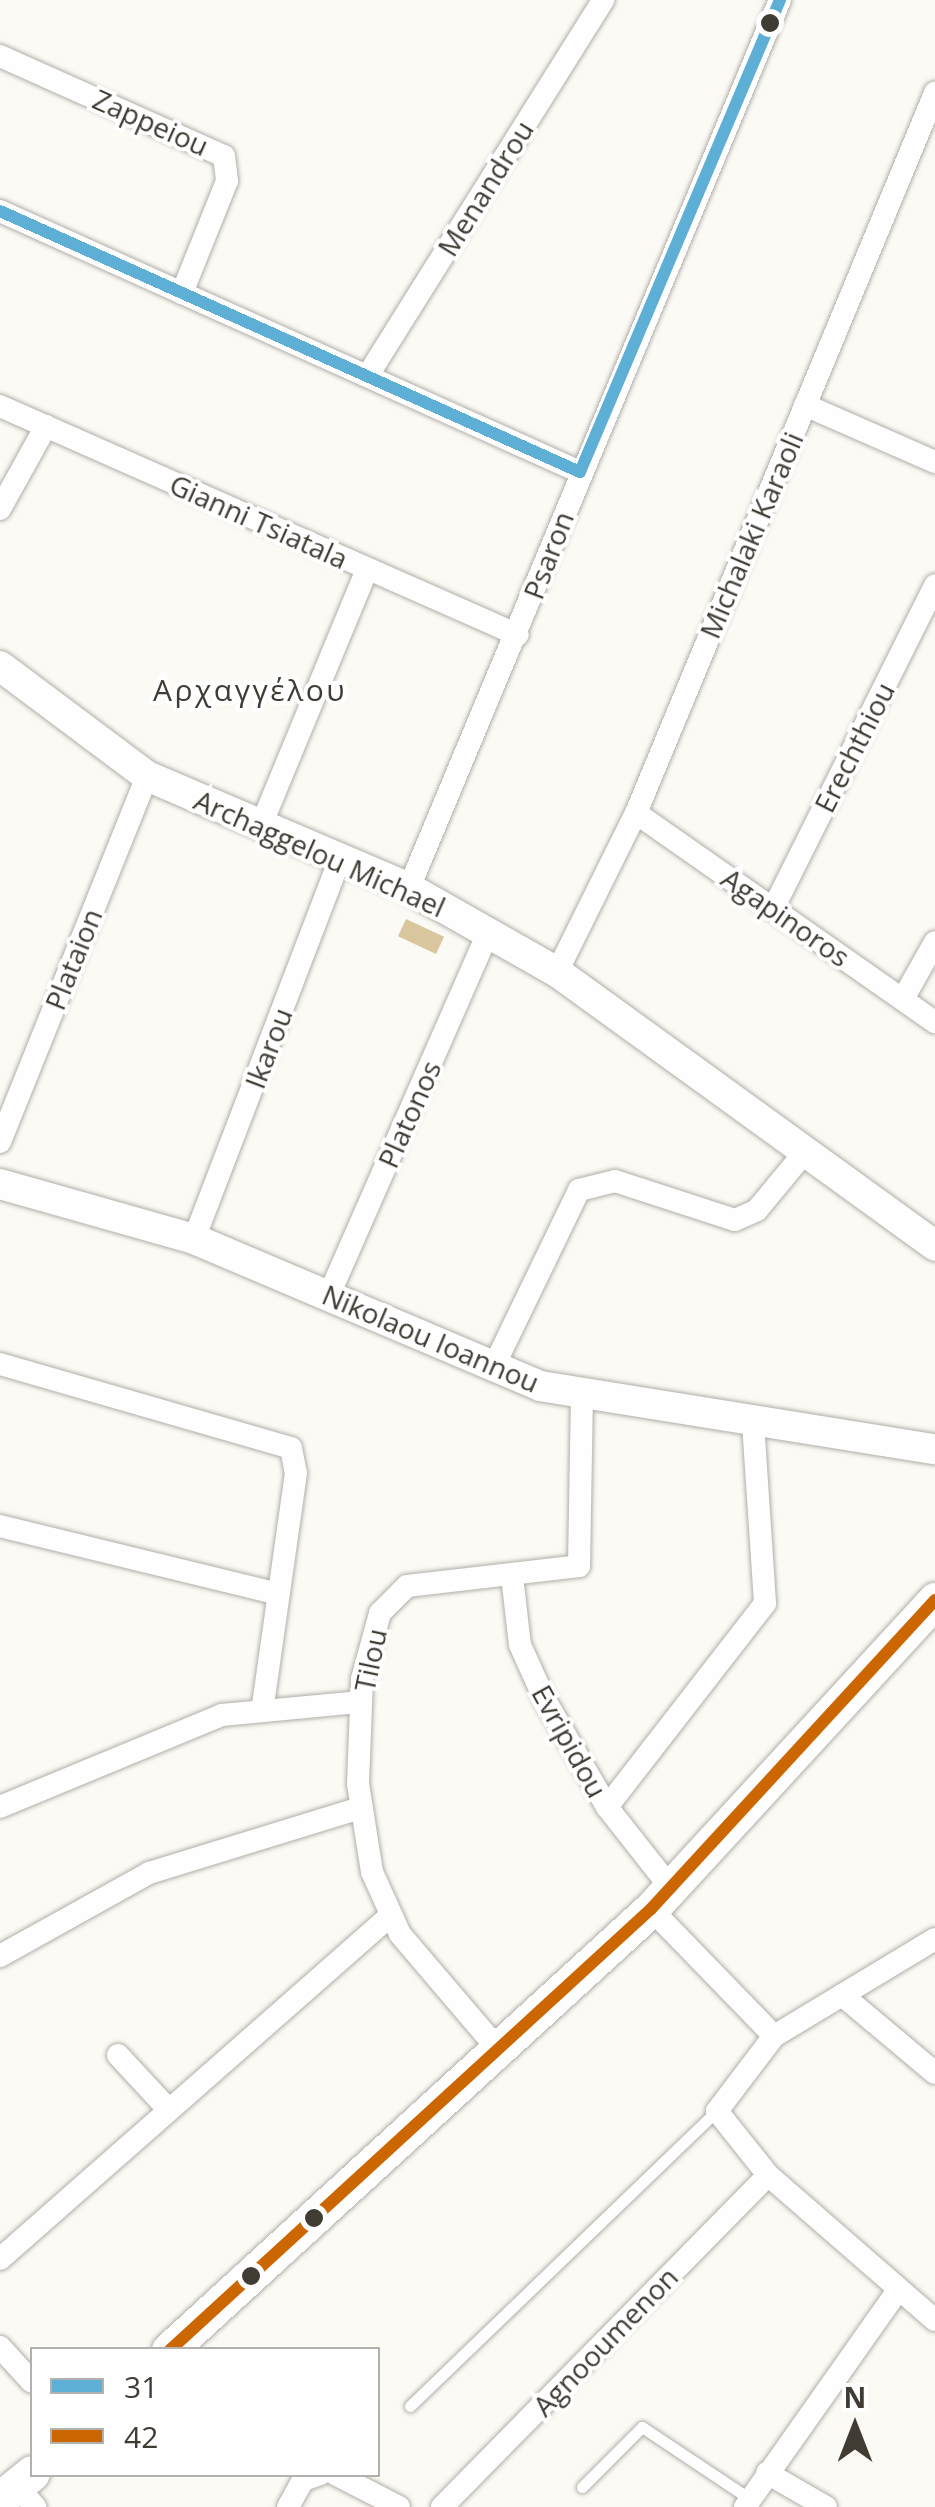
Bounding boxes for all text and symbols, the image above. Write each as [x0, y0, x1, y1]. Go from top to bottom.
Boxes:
unlabelled marker [760, 13, 780, 33]
street label: Zappeiou [88, 82, 214, 162]
street label: Menandrou [430, 114, 540, 262]
street label: Michalaki Karaoli [692, 427, 810, 643]
street label: Gianni Tsiatala [165, 467, 353, 575]
street label: Psaron [516, 506, 580, 604]
district label: Αρχαγγέλου [153, 672, 347, 708]
street label: Erechthiou [807, 676, 901, 818]
street label: Archaggelou Michael [189, 783, 451, 923]
street label: Agapinoros [716, 861, 856, 973]
street label: Plataion [38, 904, 108, 1014]
street label: Ikarou [237, 1003, 299, 1093]
street label: Platonos [371, 1055, 447, 1173]
street label: Nikolaou Ioannou [318, 1277, 544, 1399]
street label: Tilou [347, 1625, 393, 1695]
street label: Evripidou [525, 1679, 615, 1803]
unlabelled marker [304, 2208, 324, 2228]
street label: Agnooumenon [526, 2260, 684, 2422]
unlabelled marker [241, 2266, 261, 2286]
legend [30, 2347, 380, 2477]
text: 31 [124, 2366, 158, 2407]
north arrow [805, 2377, 905, 2477]
text: N [844, 2378, 866, 2416]
text: 42 [124, 2416, 158, 2457]

